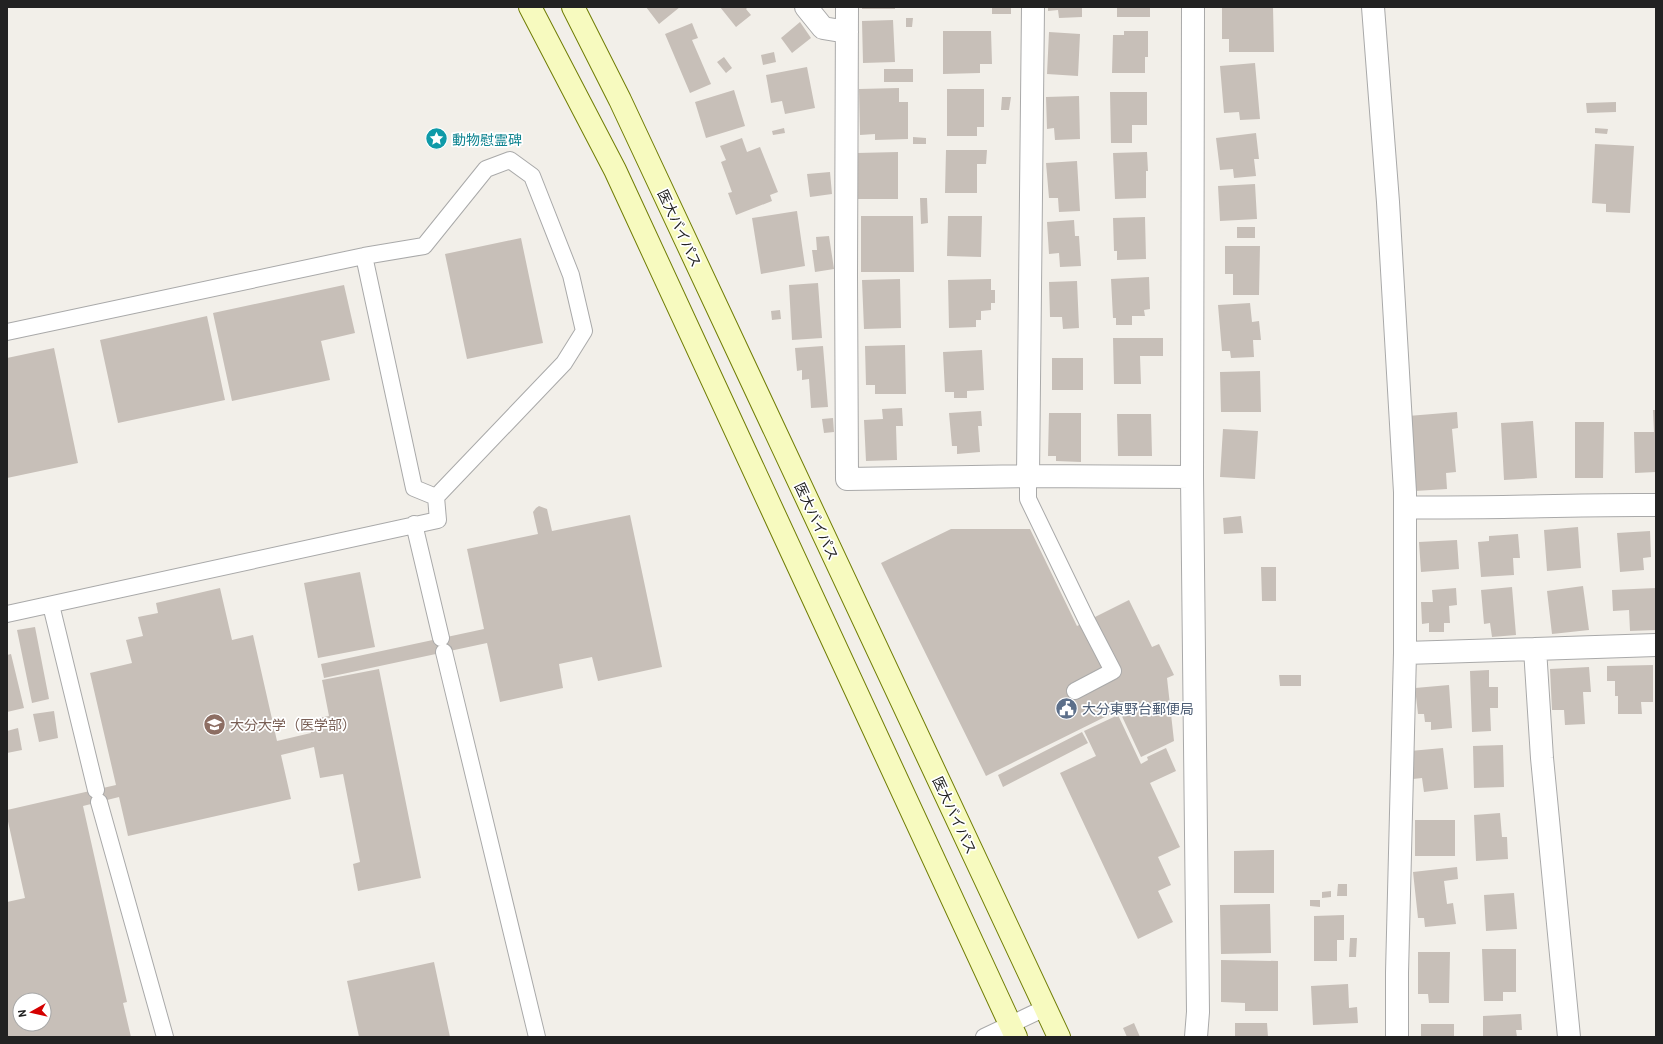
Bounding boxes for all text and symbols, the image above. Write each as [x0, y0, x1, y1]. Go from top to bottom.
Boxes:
place icon: 動物慰霊碑 [424, 126, 450, 152]
place label: 動物慰霊碑 [452, 131, 522, 148]
street label: 医大バイパス [655, 186, 705, 270]
street label: 医大バイパス [792, 479, 842, 563]
public building icon: 大分東野台郵便局 [1053, 695, 1079, 721]
place label: 大分東野台郵便局 [1082, 700, 1194, 717]
school or university icon: 大分大学（医学部） [201, 711, 227, 737]
place label: 大分大学（医学部） [230, 716, 356, 733]
street label: 医大バイパス [930, 773, 980, 857]
north arrow [12, 992, 52, 1032]
text: N [15, 1009, 29, 1018]

